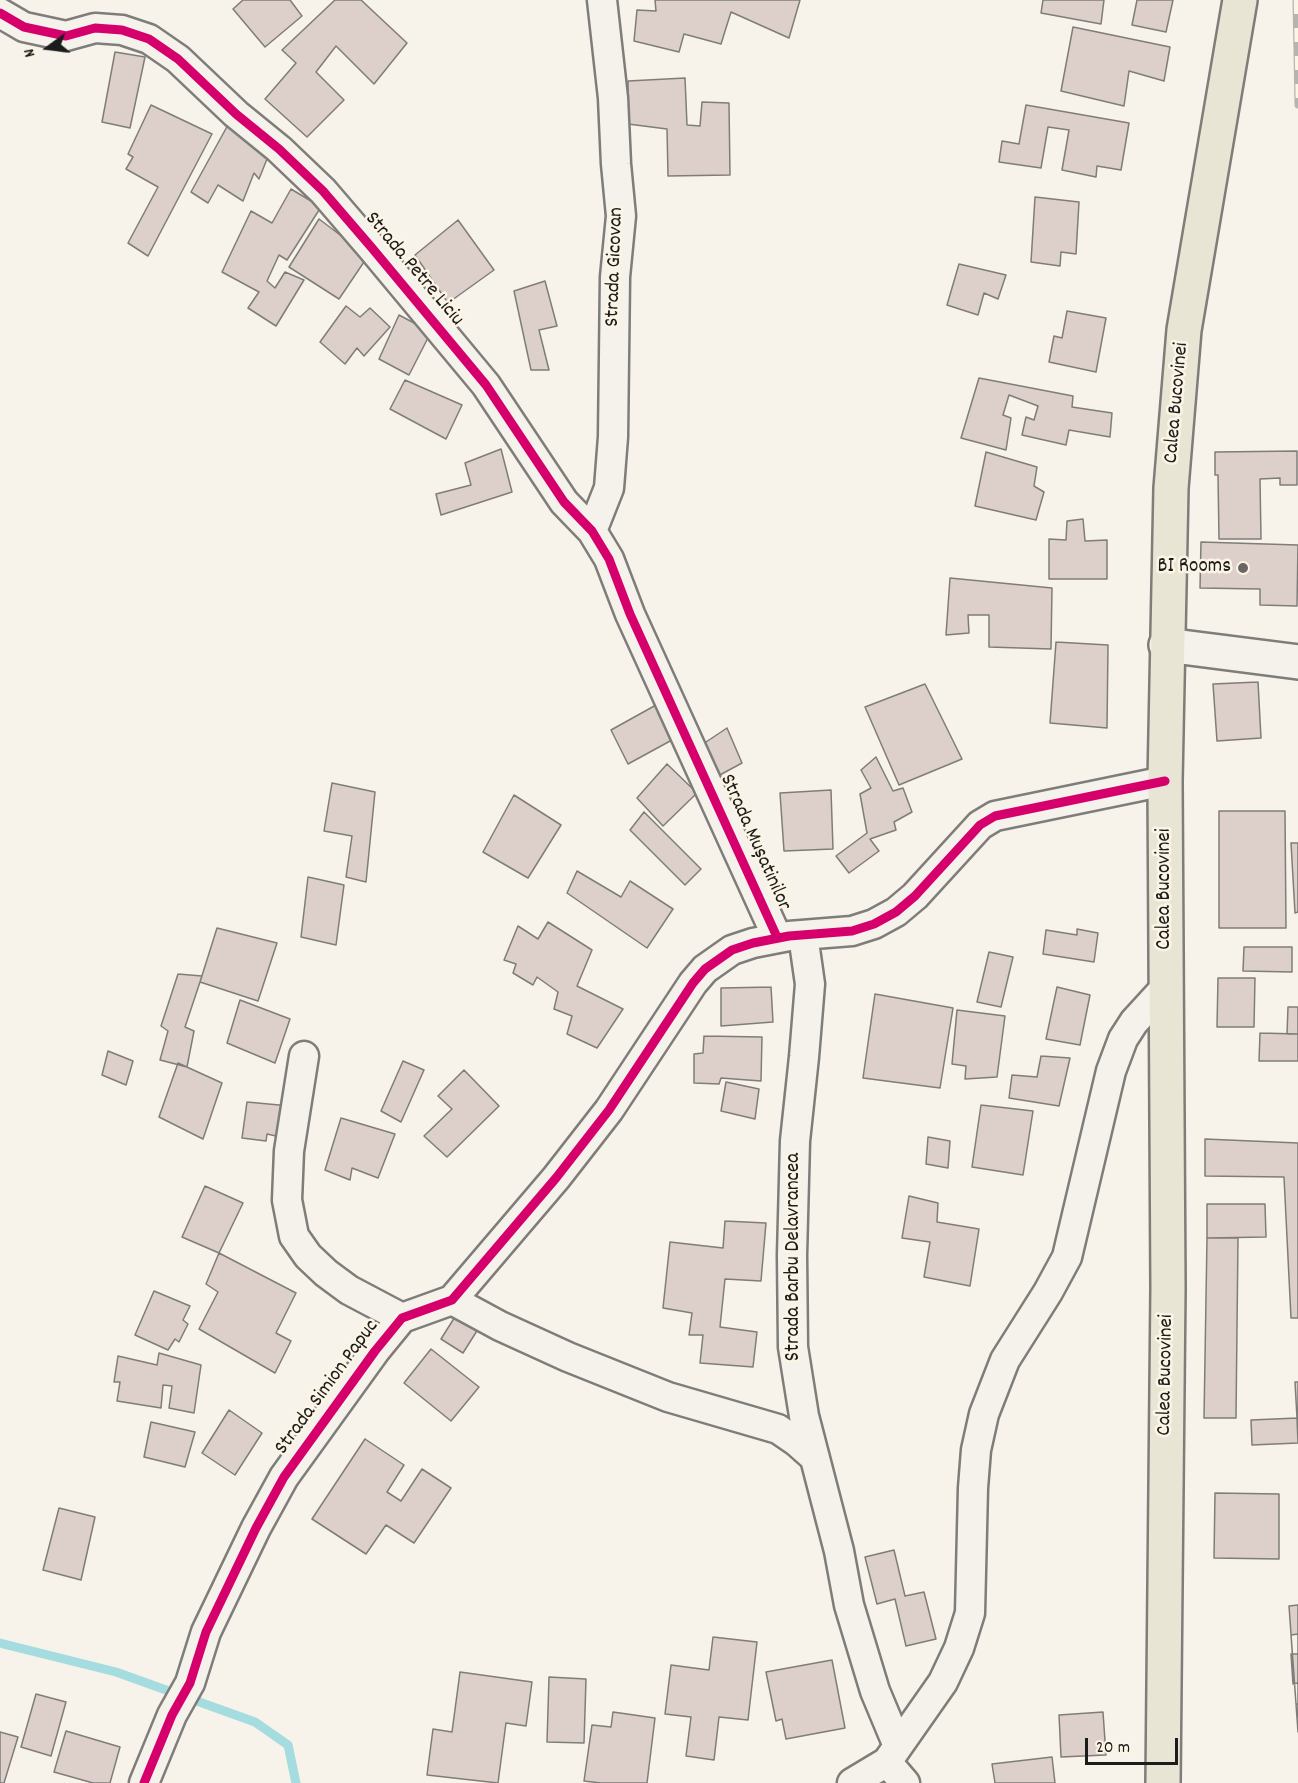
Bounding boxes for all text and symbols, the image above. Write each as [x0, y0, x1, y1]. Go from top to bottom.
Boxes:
north arrow [18, 18, 78, 78]
text: N [18, 46, 42, 60]
street label: Strada Gicovan [601, 207, 631, 327]
street label: Strada Petre Liciu [358, 208, 468, 332]
street label: Calea Bucovinei [1160, 341, 1196, 465]
place label: BI Rooms [1158, 555, 1231, 581]
marker: BI Rooms [1236, 561, 1250, 575]
street label: Strada Mușatinilor [713, 771, 795, 915]
street label: Calea Bucovinei [1153, 828, 1179, 950]
street label: Strada Barbu Delavrancea [782, 1153, 808, 1361]
street label: Calea Bucovinei [1153, 1314, 1181, 1436]
street label: Strada Simion Papuc [271, 1315, 385, 1461]
scale bar [1088, 1726, 1181, 1764]
text: 20 m [1096, 1736, 1130, 1761]

